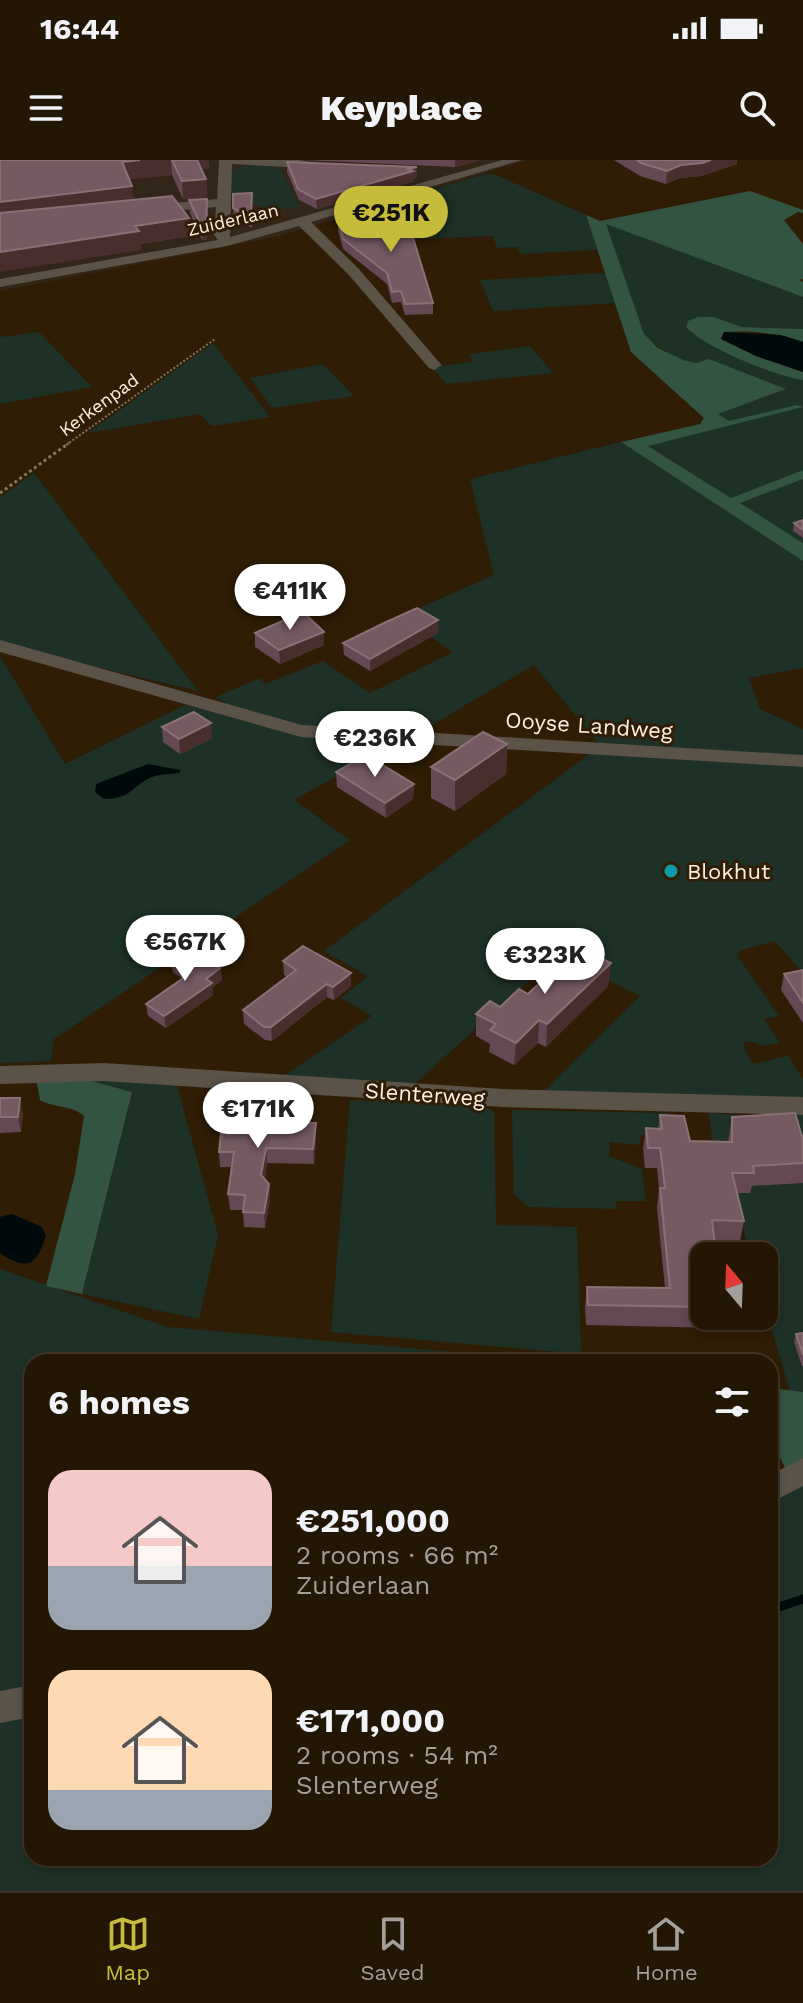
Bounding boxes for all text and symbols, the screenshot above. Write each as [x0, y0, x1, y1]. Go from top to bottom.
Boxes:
text: 16:44 [40, 11, 119, 46]
icon: menu [24, 86, 68, 130]
icon: search [735, 86, 779, 130]
text: Keyplace [320, 87, 483, 129]
pin: €251K [335, 186, 447, 254]
text: €251K [352, 197, 430, 227]
street label: Zuiderlaan [185, 199, 281, 240]
street label: Kerkenpad [55, 369, 142, 440]
pin: €411K [234, 564, 346, 632]
text: €411K [253, 575, 327, 605]
street label: Ooyse Landweg [504, 707, 674, 744]
pin: €236K [319, 711, 431, 779]
text: €236K [333, 722, 417, 752]
place label: Blokhut [687, 859, 770, 884]
marker: Blokhut [662, 862, 680, 880]
pin: €567K [129, 915, 241, 983]
text: €567K [144, 926, 226, 956]
pin: €323K [489, 928, 601, 996]
text: €323K [504, 939, 586, 969]
street label: Slenterweg [364, 1078, 486, 1111]
pin: €171K [202, 1082, 314, 1150]
text: €171K [221, 1093, 295, 1123]
north arrow [690, 1242, 778, 1330]
map controls [690, 1242, 778, 1330]
icon: filters [710, 1380, 754, 1424]
text: 6 homes [48, 1382, 190, 1422]
text: €251,000 [296, 1500, 450, 1540]
icon: home [112, 1502, 208, 1598]
text: 2 rooms · 66 m² [296, 1540, 498, 1570]
text: Zuiderlaan [296, 1570, 430, 1600]
text: €171,000 [296, 1700, 445, 1740]
icon: home [112, 1702, 208, 1798]
text: 2 rooms · 54 m² [296, 1740, 498, 1770]
text: Slenterweg [296, 1770, 438, 1800]
tab: Map [105, 1912, 150, 1985]
tab: Saved [361, 1912, 424, 1985]
tab: Home [635, 1912, 698, 1985]

